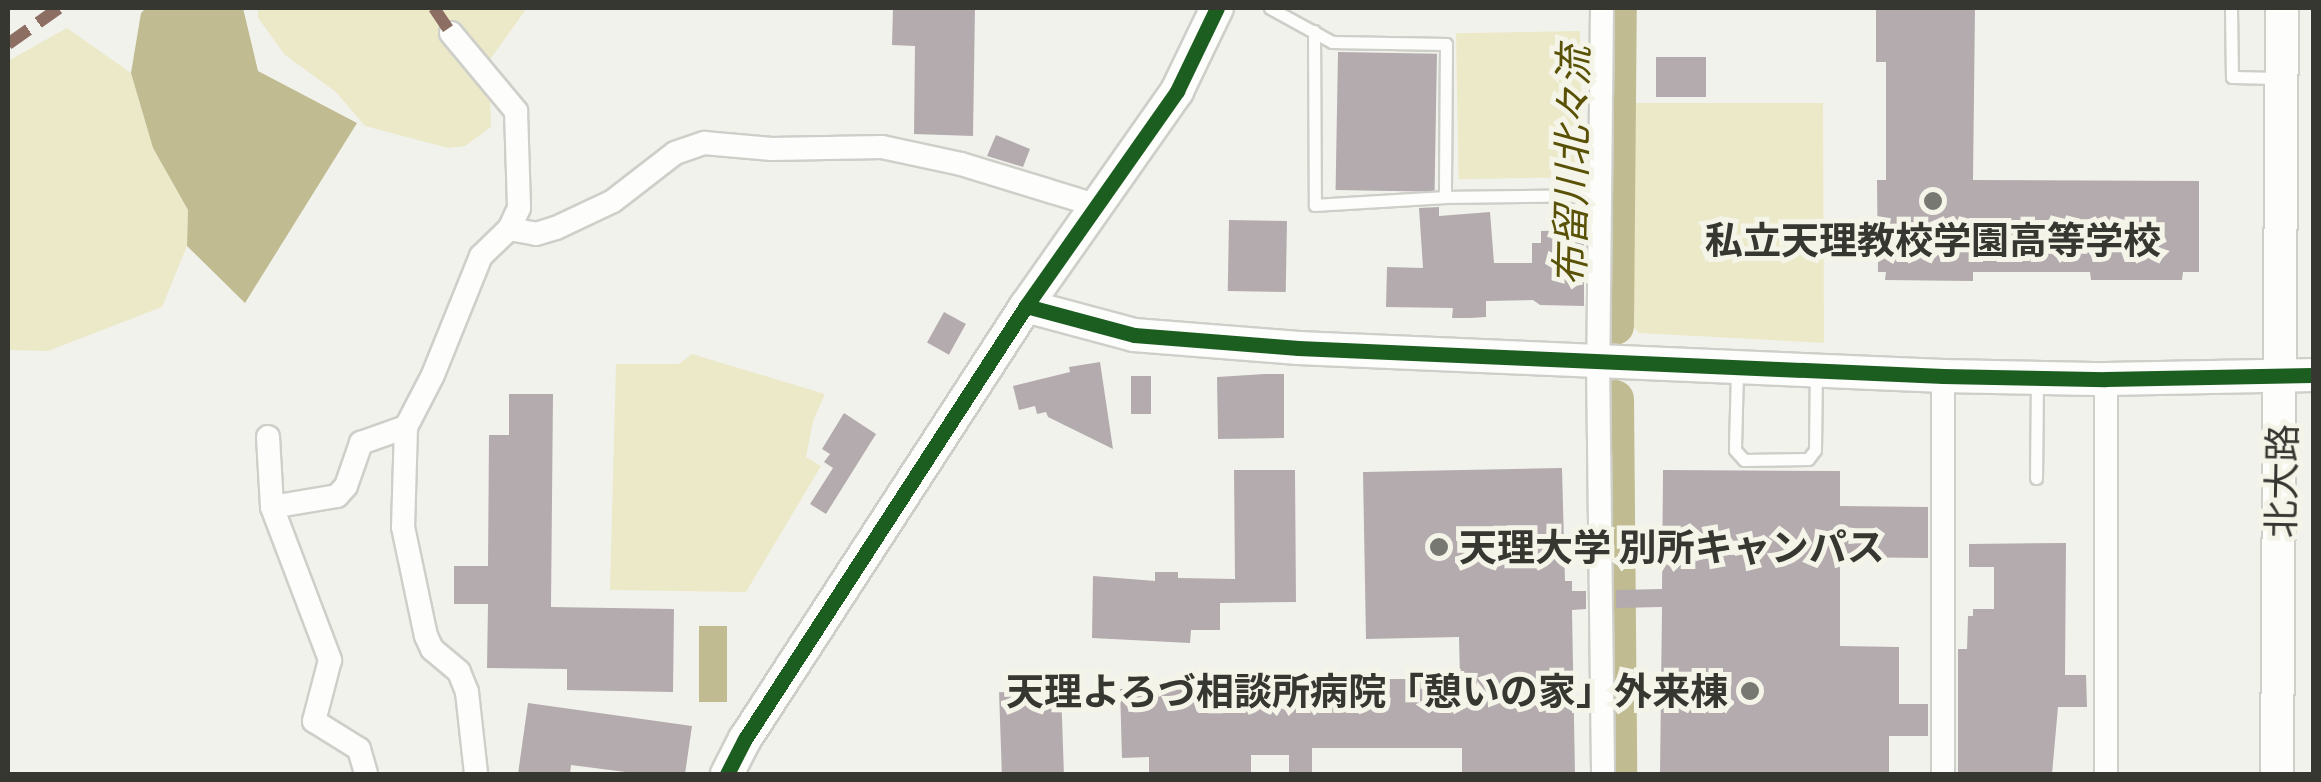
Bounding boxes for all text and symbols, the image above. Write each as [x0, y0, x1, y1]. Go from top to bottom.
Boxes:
water label: 布留川北々流 [1545, 46, 1597, 286]
marker: 私立天理教校学園高等学校 [1922, 190, 1944, 212]
place label: 私立天理教校学園高等学校 [1705, 217, 2161, 263]
street label: 北大路 [2257, 424, 2305, 538]
place label: 天理大学 別所キャンパス [1459, 524, 1885, 570]
marker: 天理大学 別所キャンパス [1428, 536, 1450, 558]
place label: 天理よろづ相談所病院「憩いの家」外来棟 [1006, 668, 1728, 714]
marker: 天理よろづ相談所病院「憩いの家」外来棟 [1737, 678, 1763, 704]

